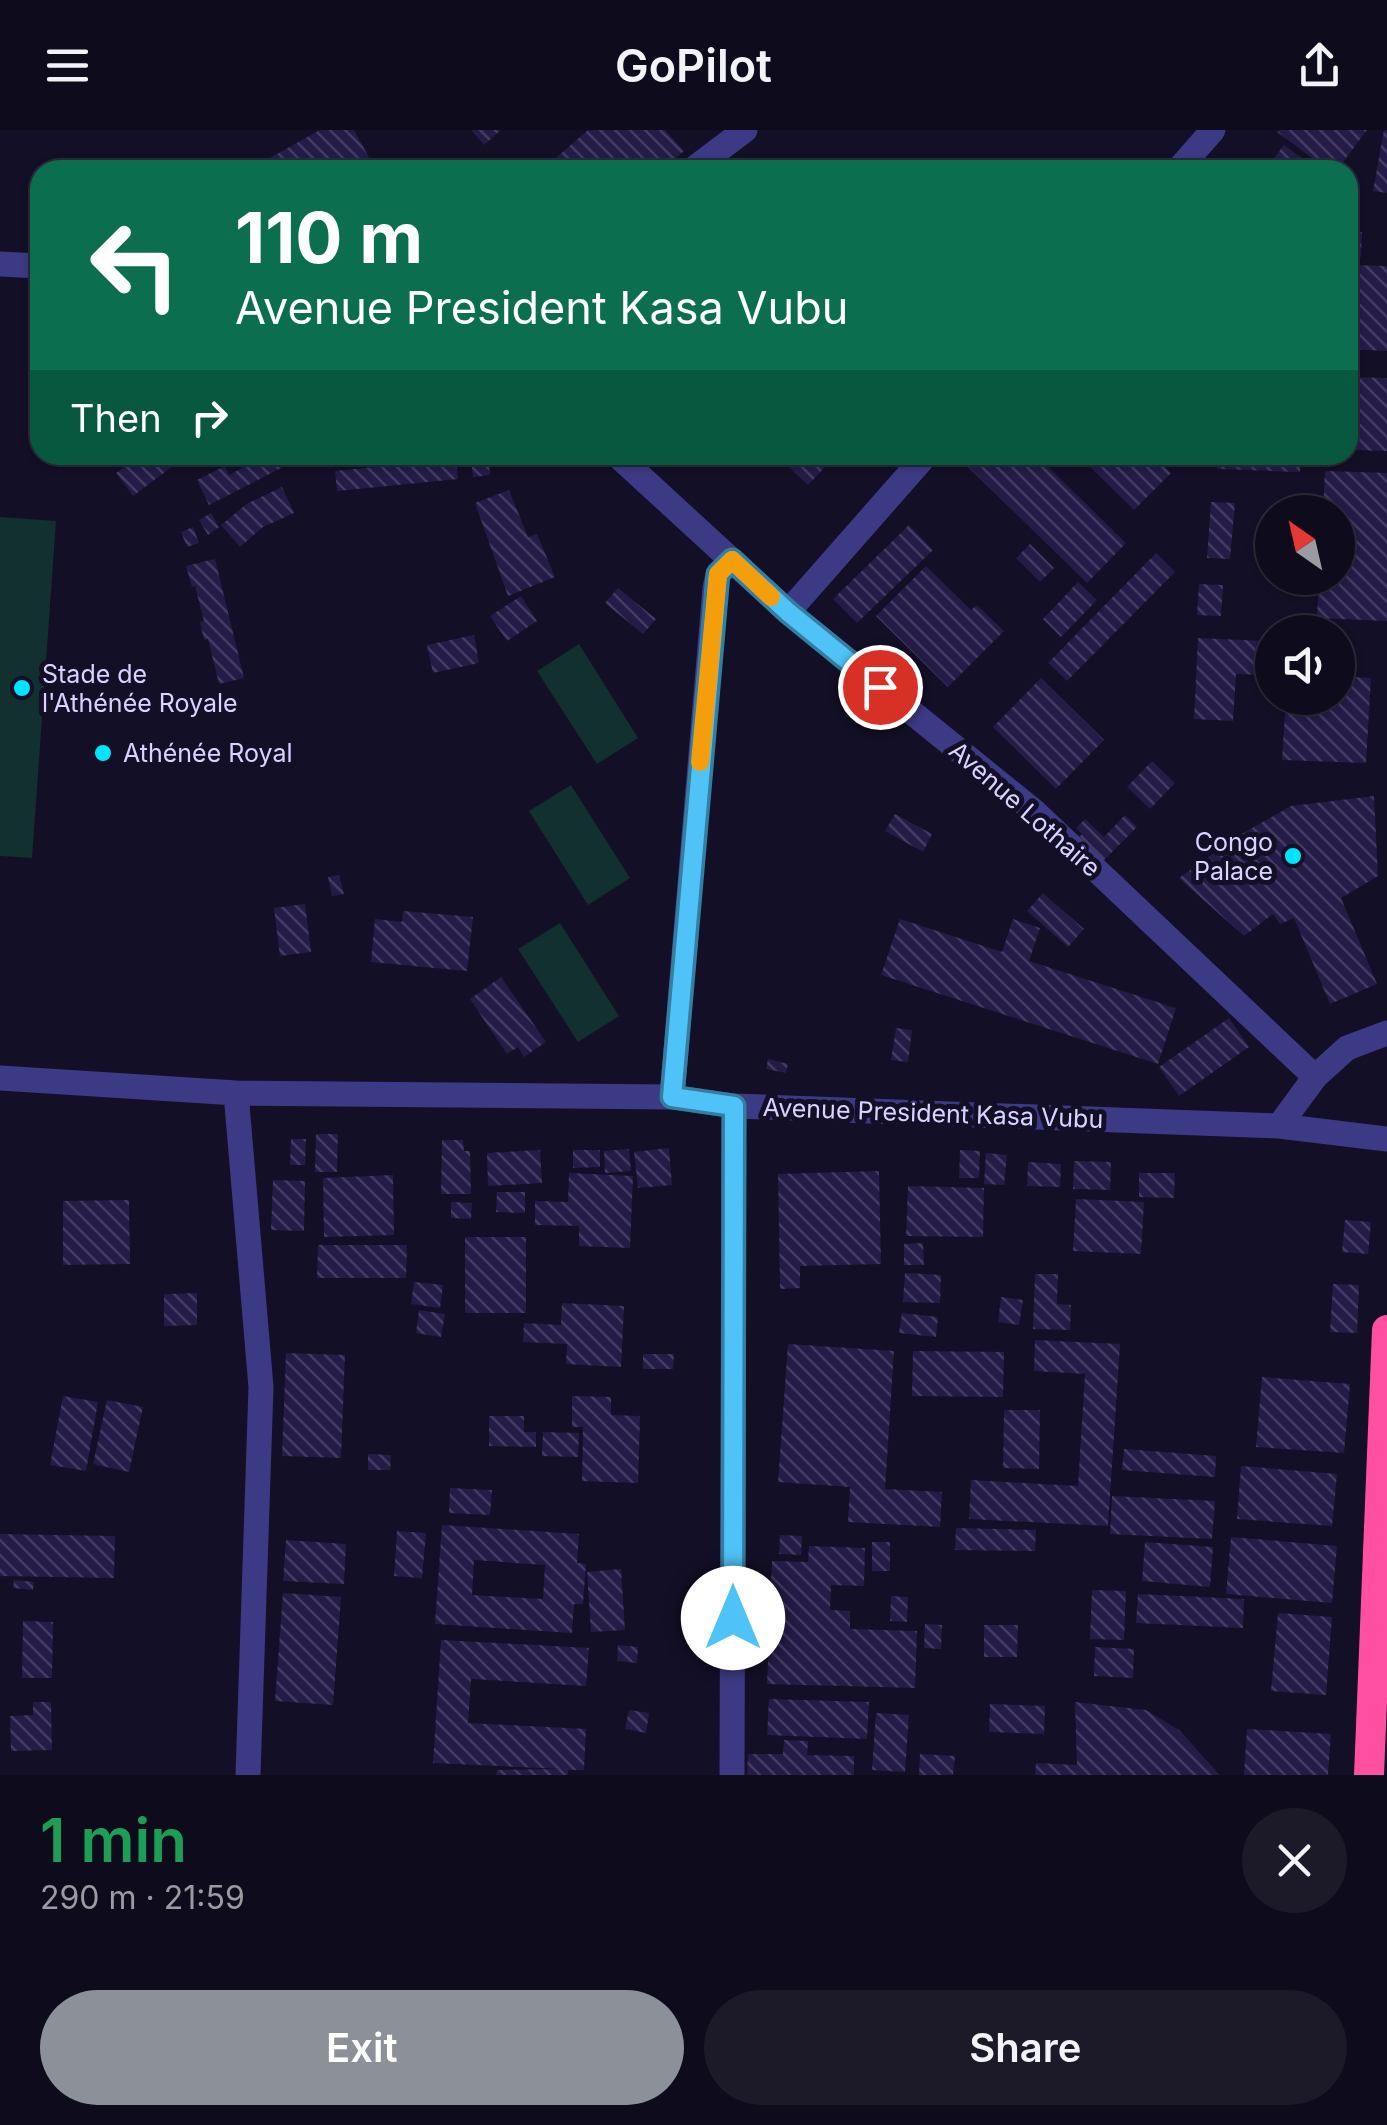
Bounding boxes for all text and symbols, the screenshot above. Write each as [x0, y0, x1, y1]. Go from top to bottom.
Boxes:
icon: menu [40, 38, 95, 93]
text: GoPilot [615, 38, 772, 93]
icon: share [1292, 38, 1347, 93]
text: 110 m [235, 195, 423, 280]
icon: left [70, 200, 200, 330]
text: Avenue President Kasa Vubu [235, 280, 848, 335]
icon: right [182, 390, 237, 445]
text: Then [70, 395, 162, 441]
north arrow [1255, 495, 1355, 595]
map controls [1255, 495, 1355, 715]
button: sound [1255, 615, 1355, 715]
pin [838, 645, 923, 730]
place label: Stade de l'Athénée Royale [42, 659, 238, 718]
icon: arrive [853, 660, 908, 715]
marker: Stade de l'Athénée Royale [11, 677, 33, 699]
street label: Avenue Lothaire [943, 735, 1107, 883]
place label: Athénée Royal [123, 738, 293, 768]
marker: Athénée Royal [92, 742, 114, 764]
place label: Congo Palace [1194, 827, 1273, 886]
marker: Congo Palace [1282, 845, 1304, 867]
street label: Avenue President Kasa Vubu [762, 1092, 1104, 1134]
position arrow [681, 1566, 785, 1670]
text: 1 min [40, 1804, 187, 1876]
button: close [1242, 1808, 1347, 1913]
text: 290 m · 21:59 [40, 1878, 245, 1917]
button: Exit [40, 1990, 684, 2105]
button: Share [704, 1990, 1347, 2105]

